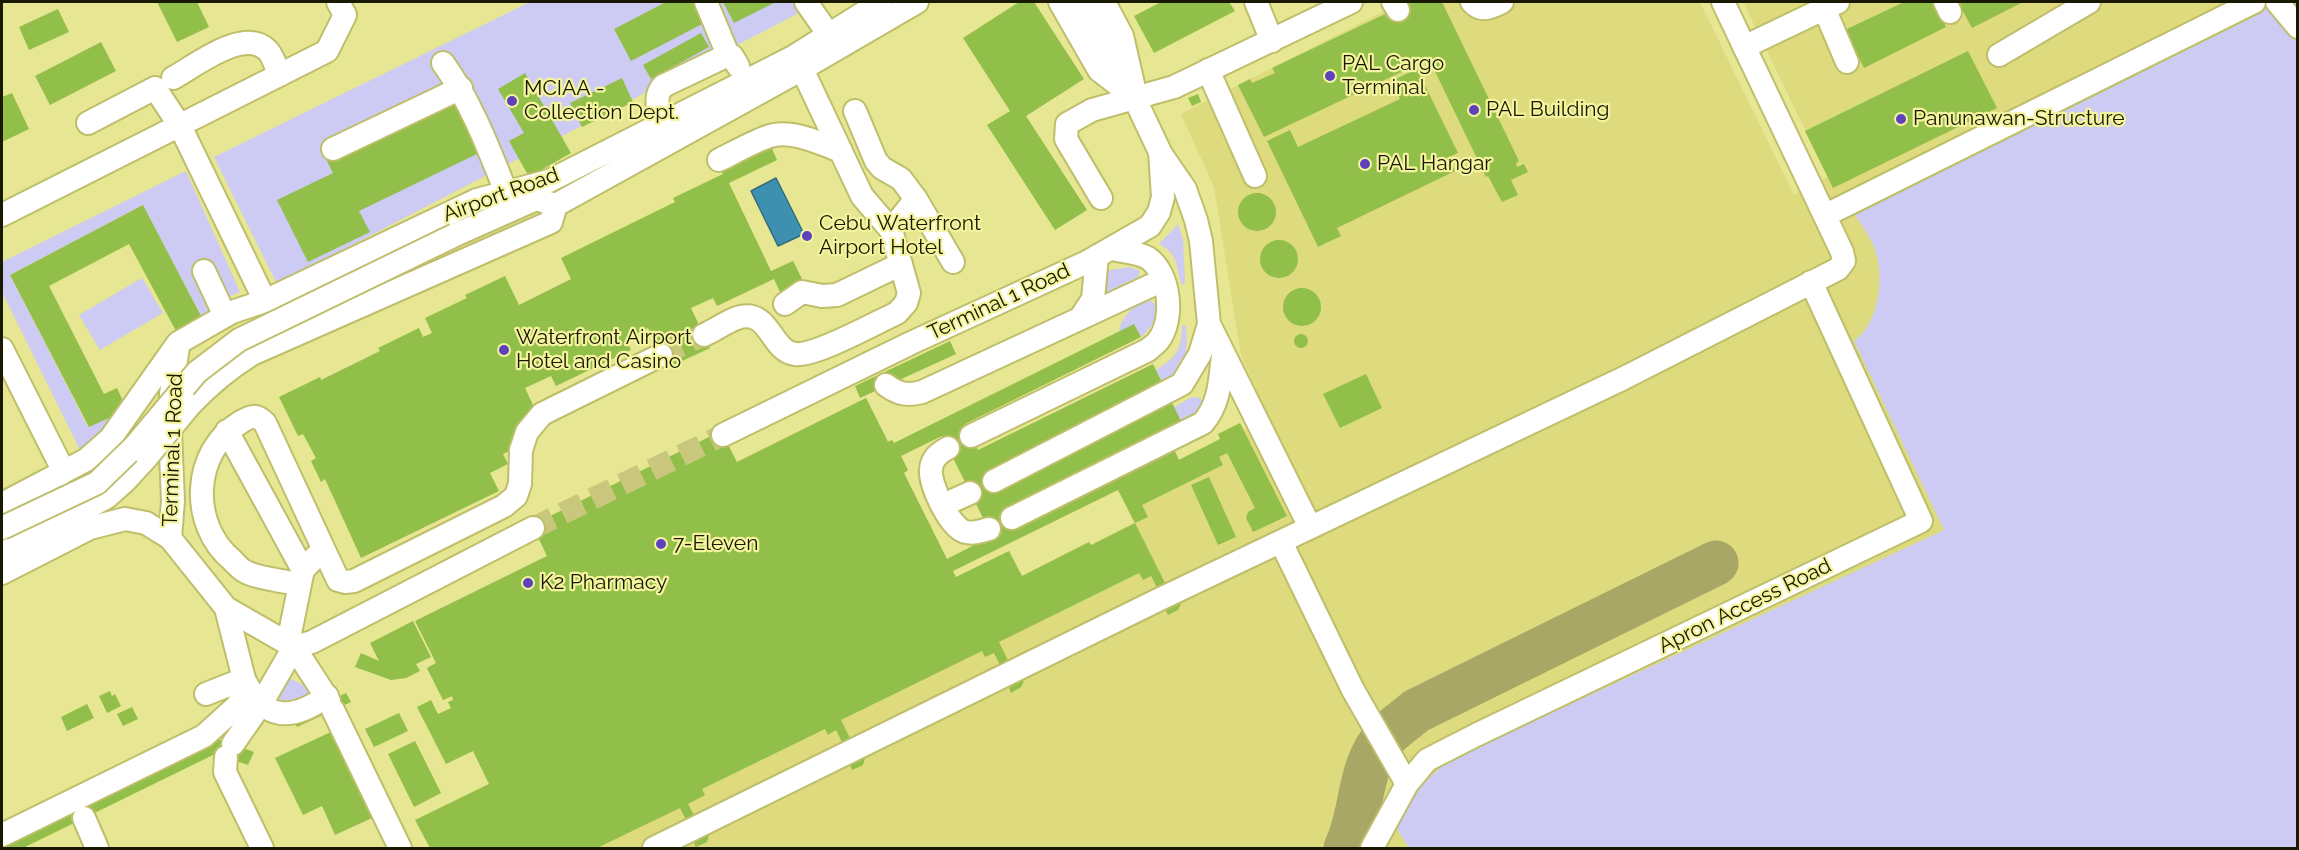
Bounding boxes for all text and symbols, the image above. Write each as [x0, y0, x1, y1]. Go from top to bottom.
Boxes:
place label: PAL Cargo Terminal [1342, 51, 1444, 101]
marker: PAL Cargo Terminal [1323, 69, 1337, 83]
place label: MCIAA - Collection Dept. [524, 76, 679, 126]
marker: MCIAA - Collection Dept. [505, 94, 519, 108]
place label: PAL Building [1486, 97, 1609, 123]
marker: PAL Building [1467, 103, 1481, 117]
place label: Panunawan-Structure [1913, 106, 2125, 132]
marker: Panunawan-Structure [1894, 112, 1908, 126]
place label: PAL Hangar [1377, 151, 1492, 177]
marker: PAL Hangar [1358, 157, 1372, 171]
street label: Airport Road [439, 162, 563, 228]
place label: Cebu Waterfront Airport Hotel [819, 211, 981, 261]
marker: Cebu Waterfront Airport Hotel [800, 229, 814, 243]
street label: Terminal 1 Road [924, 258, 1074, 346]
place label: Waterfront Airport Hotel and Casino [516, 325, 692, 375]
marker: Waterfront Airport Hotel and Casino [497, 343, 511, 357]
street label: Terminal 1 Road [158, 373, 188, 527]
place label: 7-Eleven [673, 531, 758, 557]
marker: 7-Eleven [654, 537, 668, 551]
street label: Apron Access Road [1654, 553, 1836, 659]
place label: K2 Pharmacy [540, 570, 667, 596]
marker: K2 Pharmacy [521, 576, 535, 590]

